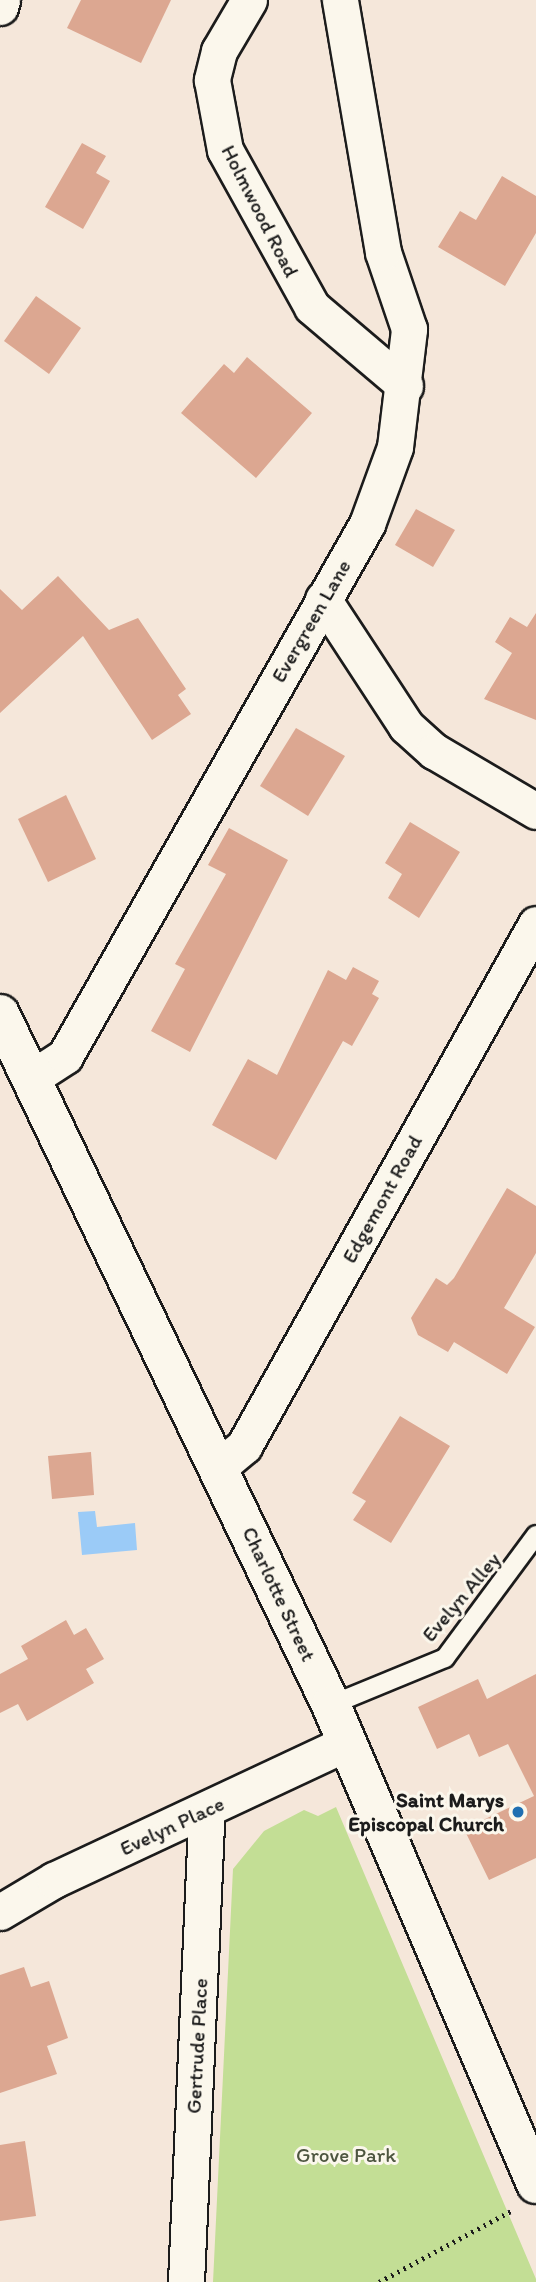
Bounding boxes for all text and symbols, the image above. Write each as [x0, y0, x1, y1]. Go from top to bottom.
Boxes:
street label: Holmwood Road [216, 141, 304, 281]
street label: Evergreen Lane [266, 555, 356, 687]
street label: Edgemont Road [337, 1131, 427, 1267]
street label: Charlotte Street [237, 1523, 321, 1665]
street label: Evelyn Alley [416, 1547, 506, 1647]
place label: Saint Marys Episcopal Church [348, 1787, 504, 1837]
street label: Evelyn Place [116, 1791, 228, 1861]
marker: Saint Marys Episcopal Church [510, 1804, 526, 1820]
street label: Gertrude Place [181, 1978, 213, 2114]
park label: Grove Park [296, 2142, 396, 2168]

